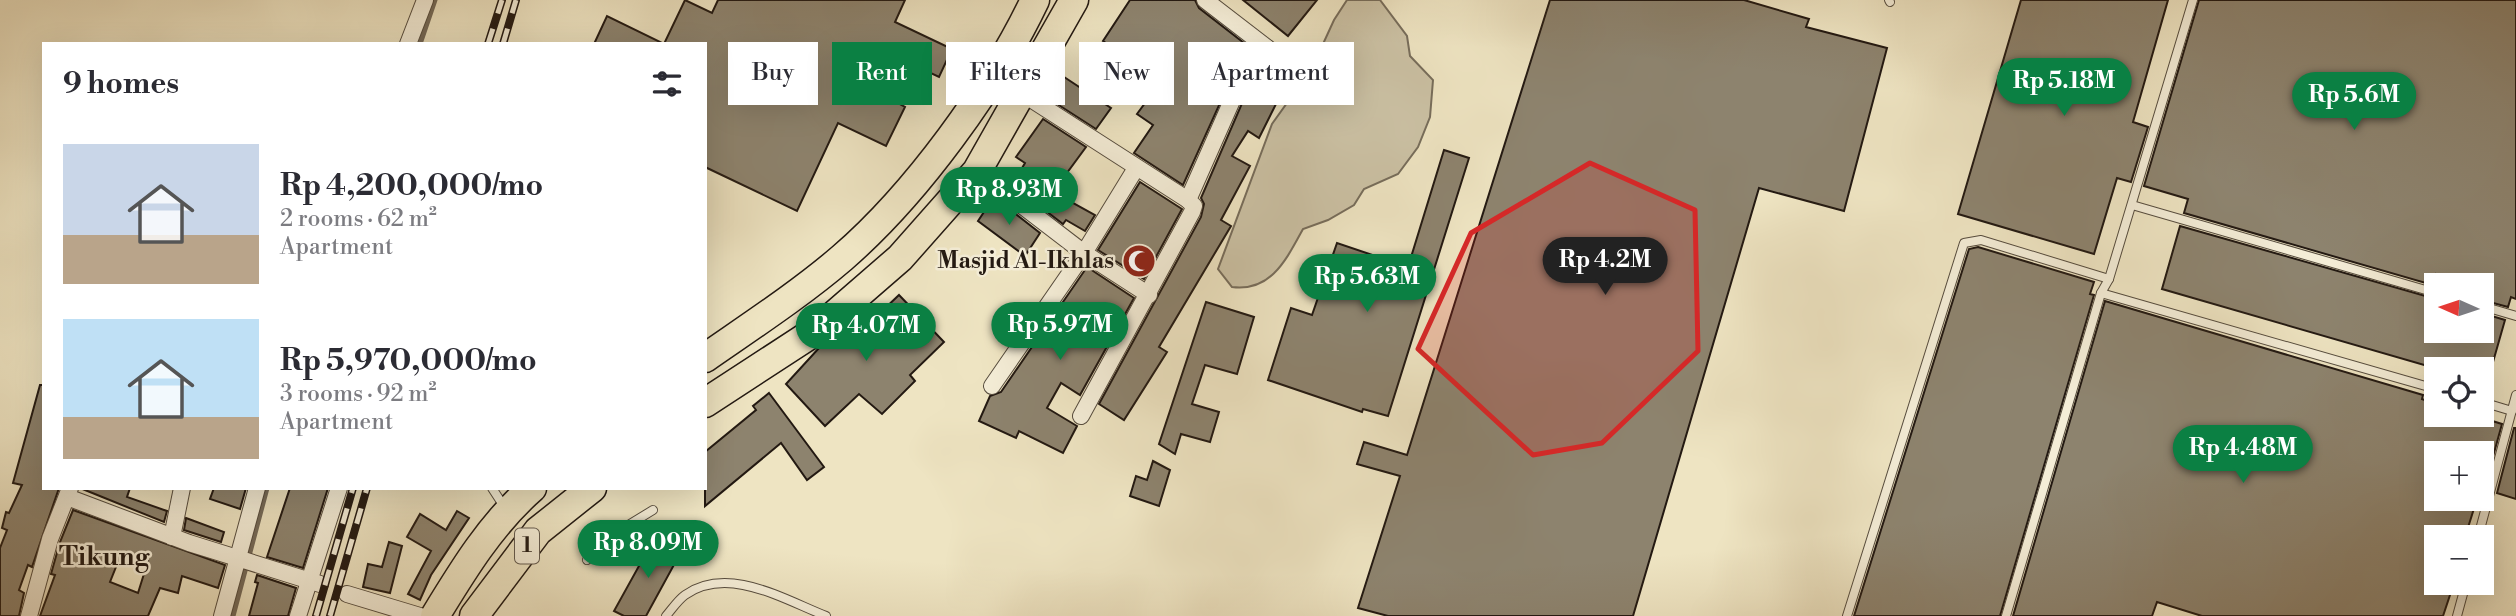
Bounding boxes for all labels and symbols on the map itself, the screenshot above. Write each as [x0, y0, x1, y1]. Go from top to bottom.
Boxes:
pin: Rp 5.18M [1992, 58, 2136, 118]
pin: Rp 5.6M [2289, 72, 2419, 132]
pin: Rp 8.93M [937, 168, 1081, 227]
pin: Rp 4.2M [1540, 238, 1670, 297]
mosque icon: Masjid Al-Ikhlas [1120, 242, 1158, 280]
place label: Masjid Al-Ikhlas [937, 247, 1114, 275]
pin: Rp 5.63M [1295, 254, 1439, 314]
north arrow [2424, 273, 2494, 343]
pin: Rp 5.97M [988, 302, 1132, 362]
pin: Rp 4.07M [794, 304, 938, 363]
pin: Rp 4.48M [2171, 426, 2315, 485]
pin: Rp 8.09M [576, 520, 720, 580]
road number: 1 [515, 528, 539, 564]
district label: Tikung [59, 541, 150, 573]

